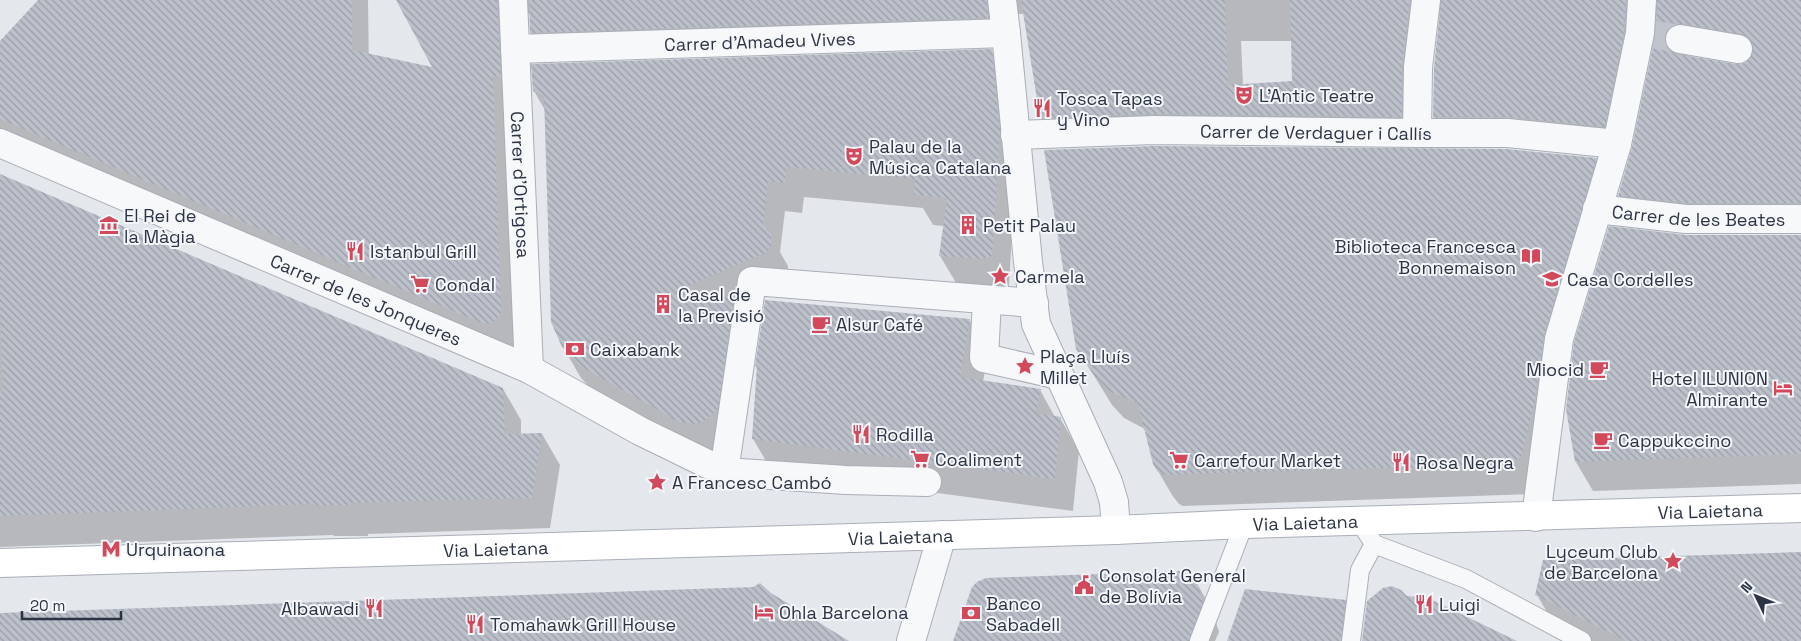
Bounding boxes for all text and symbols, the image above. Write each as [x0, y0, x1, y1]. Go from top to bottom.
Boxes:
street label: Carrer d'Amadeu Vives [664, 26, 856, 56]
theatre icon: L'Antic Teatre [1233, 84, 1255, 106]
place label: L'Antic Teatre [1259, 84, 1374, 107]
place label: Tosca Tapas y Vino [1057, 87, 1162, 131]
restaurant icon: Tosca Tapas y Vino [1031, 97, 1053, 119]
street label: Carrer d'Ortigosa [506, 111, 536, 259]
street label: Carrer de Verdaguer i Callís [1200, 119, 1432, 145]
place label: Palau de la Música Catalana [869, 135, 1011, 179]
theatre icon: Palau de la Música Catalana [843, 145, 865, 167]
street label: Carrer de les Beates [1611, 199, 1785, 231]
place label: El Rei de la Màgia [124, 204, 196, 248]
museum icon: El Rei de la Màgia [98, 214, 120, 236]
building icon: Petit Palau [957, 214, 979, 236]
place label: Petit Palau [983, 214, 1076, 237]
place label: Biblioteca Francesca Bonnemaison [1335, 235, 1516, 279]
restaurant icon: Istanbul Grill [344, 240, 366, 262]
place label: Istanbul Grill [370, 240, 477, 263]
library icon: Biblioteca Francesca Bonnemaison [1520, 245, 1542, 267]
street label: Carrer de les Jonqueres [267, 248, 465, 350]
place icon: Carmela [989, 265, 1011, 287]
place label: Carmela [1015, 265, 1085, 288]
school or university icon: Casa Cordelles [1541, 268, 1563, 290]
place label: Casa Cordelles [1567, 268, 1694, 291]
supermarket icon: Condal [409, 273, 431, 295]
place label: Condal [435, 273, 495, 296]
place label: Casal de la Previsió [678, 283, 764, 327]
building icon: Casal de la Previsió [652, 293, 674, 315]
cafe icon: Alsur Café [810, 313, 832, 335]
place label: Alsur Café [836, 313, 923, 336]
bank icon: Caixabank [564, 338, 586, 360]
place label: Caixabank [590, 338, 680, 361]
place label: Plaça Lluís Millet [1040, 345, 1130, 389]
place icon: Plaça Lluís Millet [1014, 355, 1036, 377]
place label: Miocid [1526, 358, 1584, 381]
cafe icon: Miocid [1588, 358, 1610, 380]
place label: Hotel ILUNION Almirante [1651, 367, 1768, 411]
hotel icon: Hotel ILUNION Almirante [1772, 377, 1794, 399]
restaurant icon: Rodilla [850, 423, 872, 445]
place label: Rodilla [876, 423, 934, 446]
cafe icon: Cappukccino [1592, 429, 1614, 451]
place label: Cappukccino [1618, 429, 1731, 452]
supermarket icon: Coaliment [909, 448, 931, 470]
place label: Coaliment [935, 448, 1022, 471]
supermarket icon: Carrefour Market [1168, 449, 1190, 471]
place label: Carrefour Market [1194, 449, 1341, 472]
restaurant icon: Rosa Negra [1390, 451, 1412, 473]
place label: Rosa Negra [1416, 451, 1514, 474]
place icon: A Francesc Cambó [646, 471, 668, 493]
place label: A Francesc Cambó [672, 471, 832, 494]
street label: Via Laietana [1657, 498, 1763, 524]
street label: Via Laietana [1252, 509, 1358, 535]
street label: Via Laietana [848, 523, 954, 550]
street label: Via Laietana [443, 536, 549, 562]
metro station icon: Urquinaona [100, 538, 122, 560]
place label: Urquinaona [126, 538, 225, 561]
place label: Lyceum Club de Barcelona [1544, 540, 1658, 584]
place icon: Lyceum Club de Barcelona [1662, 550, 1684, 572]
place label: Consolat General de Bolívia [1099, 564, 1246, 608]
north arrow [1731, 571, 1781, 621]
public building icon: Consolat General de Bolívia [1073, 574, 1095, 596]
text: N [1737, 578, 1756, 597]
scale bar [22, 588, 121, 620]
place label: Banco Sabadell [986, 592, 1060, 636]
restaurant icon: Luigi [1413, 593, 1435, 615]
place label: Luigi [1439, 593, 1480, 616]
text: 20 m [30, 596, 65, 615]
place label: Albawadi [281, 597, 359, 620]
restaurant icon: Albawadi [363, 597, 385, 619]
hotel icon: Ohla Barcelona [753, 601, 775, 623]
place label: Ohla Barcelona [779, 601, 909, 624]
bank icon: Banco Sabadell [960, 602, 982, 624]
restaurant icon: Tomahawk Grill House [464, 613, 486, 635]
place label: Tomahawk Grill House [490, 613, 676, 636]

